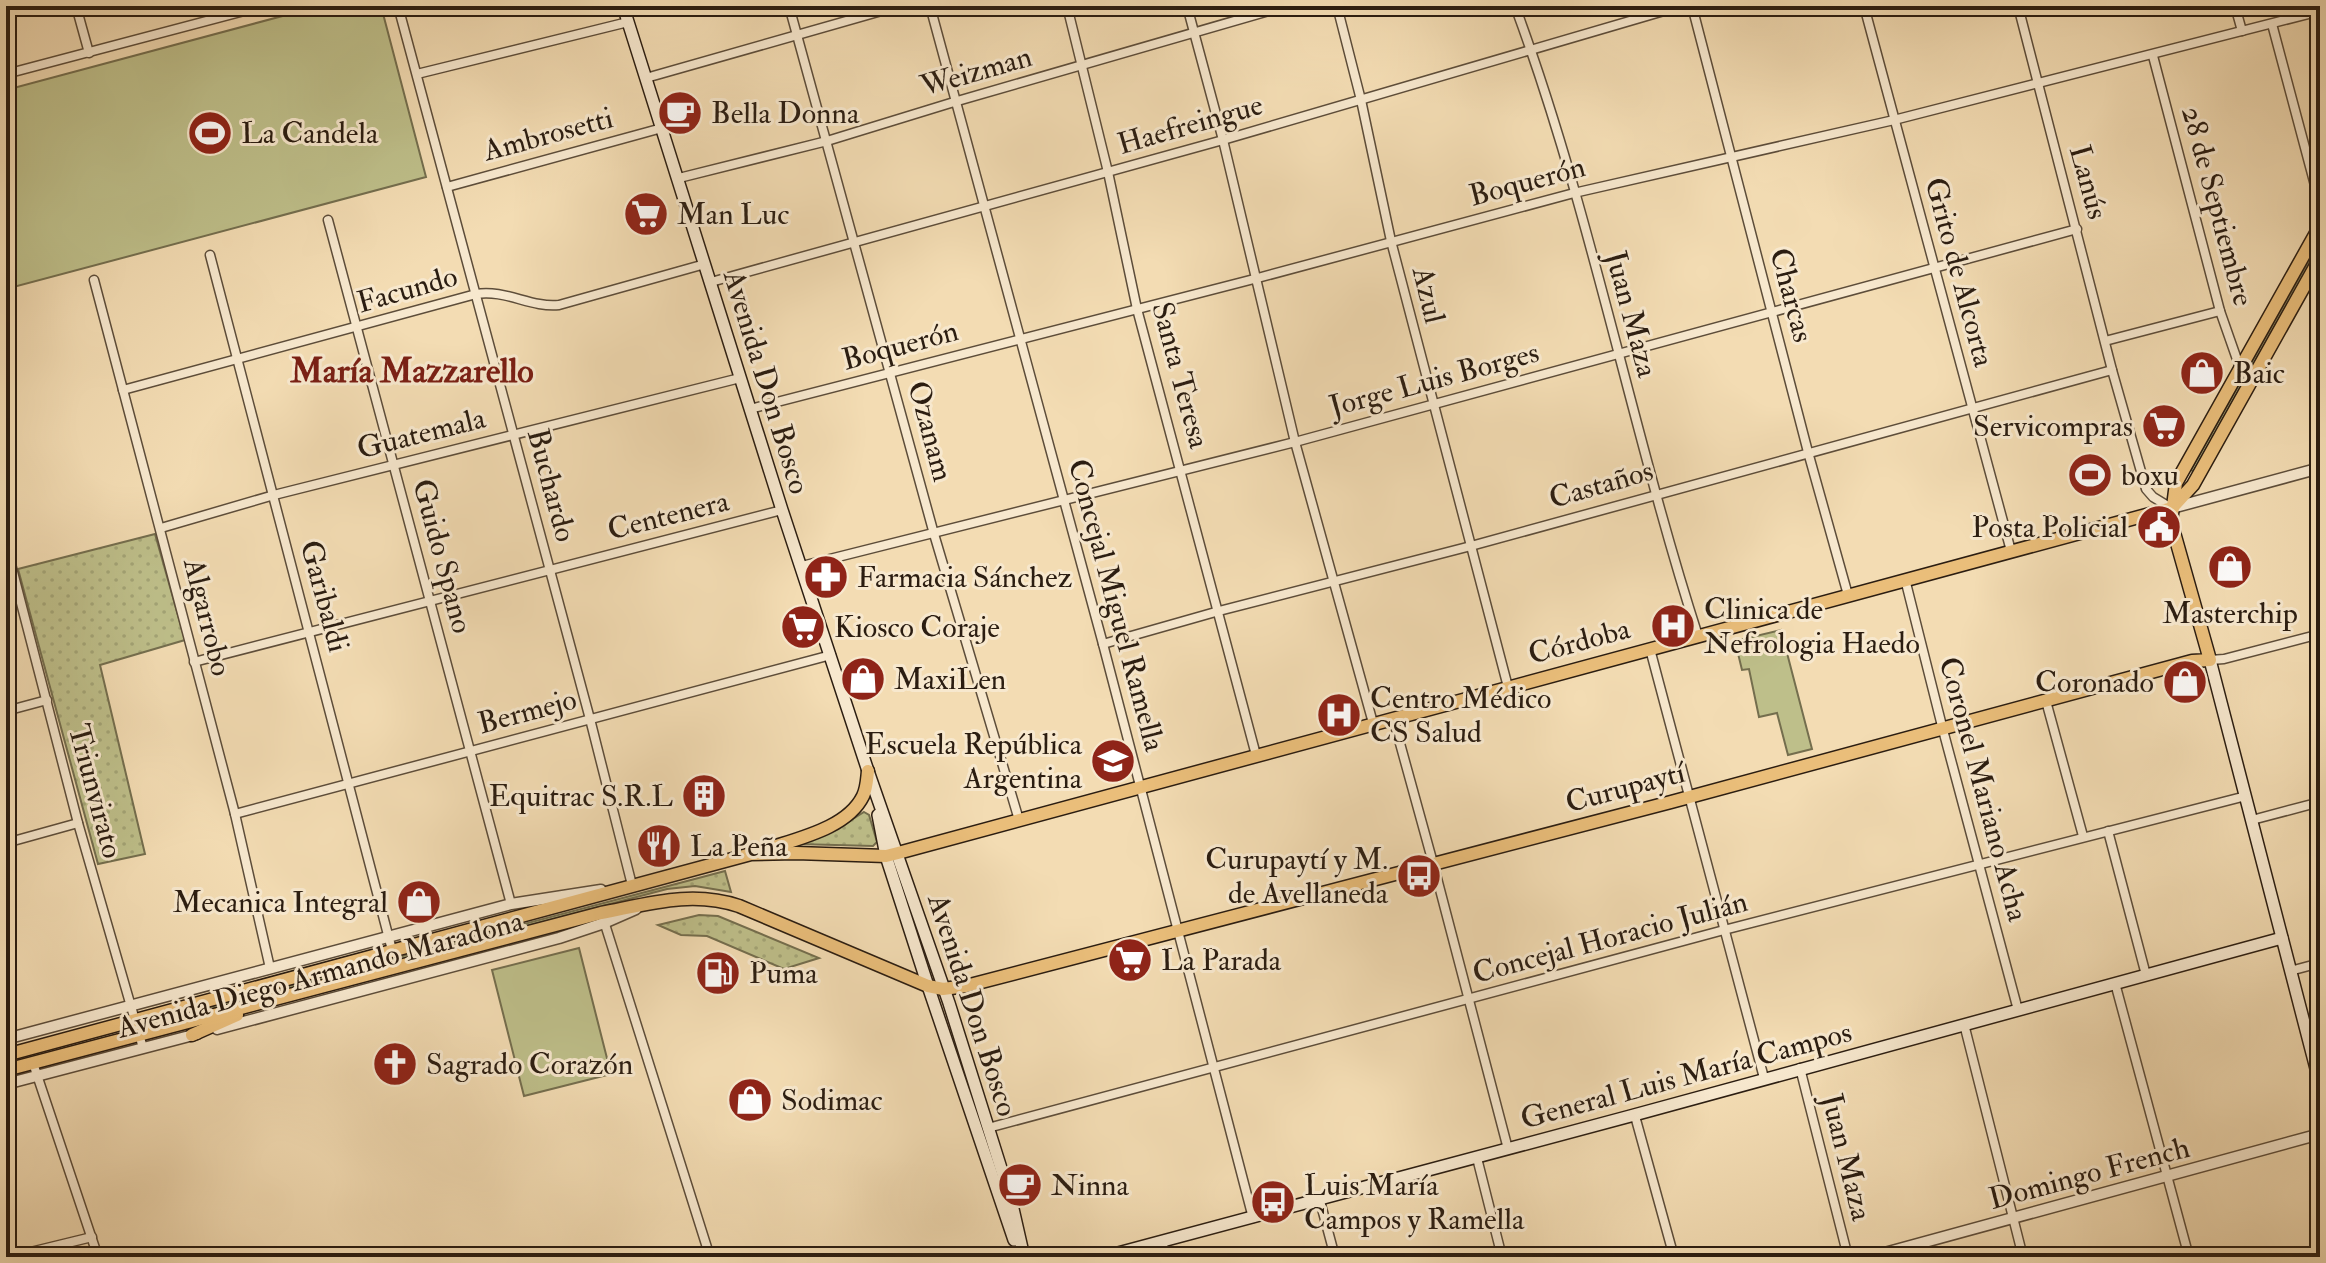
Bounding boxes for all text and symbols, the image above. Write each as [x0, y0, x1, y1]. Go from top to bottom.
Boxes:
street label: Weizman [915, 38, 1036, 105]
street label: Haefreingue [1113, 86, 1267, 163]
cafe icon: Bella Donna [656, 89, 704, 137]
place label: Bella Donna [711, 95, 860, 132]
street label: Ambrosetti [478, 99, 617, 170]
street label: 28 de Septiembre [2173, 102, 2262, 310]
sports icon: La Candela [186, 109, 234, 157]
place label: La Candela [241, 115, 379, 152]
street label: Lanús [2061, 141, 2116, 223]
street label: Boquerón [1465, 148, 1589, 215]
street label: Grito de Alcorta [1916, 173, 2003, 371]
supermarket icon: Man Luc [622, 190, 670, 238]
place label: Man Luc [677, 196, 789, 233]
street label: Charcas [1761, 244, 1822, 346]
street label: Juan Maza [1597, 246, 1666, 382]
street label: Facundo [353, 258, 462, 321]
street label: Azul [1403, 262, 1453, 327]
street label: Avenida Don Bosco [715, 265, 818, 498]
street label: Santa Teresa [1143, 298, 1218, 453]
street label: Boquerón [838, 312, 962, 379]
street label: Jorge Luis Borges [1324, 334, 1543, 425]
shop icon: Baic [2178, 349, 2226, 397]
district label: María Mazzarello [289, 350, 534, 393]
place label: Baic [2233, 355, 2285, 392]
street label: Ozanam [899, 377, 962, 485]
street label: Guatemala [353, 400, 490, 467]
supermarket icon: Servicompras [2140, 402, 2188, 450]
place label: Servicompras [1973, 408, 2133, 445]
street label: Buchardo [519, 425, 584, 546]
sports icon: boxu [2066, 451, 2114, 499]
street label: Castaños [1545, 452, 1657, 517]
street label: Concejal Miguel Ramella [1060, 455, 1174, 756]
place label: boxu [2121, 457, 2179, 494]
street label: Guido Spano [404, 475, 481, 637]
street label: Centenera [604, 482, 733, 548]
public building icon: Posta Policial [2135, 503, 2183, 551]
place label: Posta Policial [1972, 509, 2128, 546]
street label: Garibaldi [292, 536, 357, 656]
shop icon: Masterchip [2206, 543, 2254, 591]
pharmacy icon: Farmacia Sánchez [802, 553, 850, 601]
street label: Algarrobo [175, 554, 240, 680]
place label: Farmacia Sánchez [857, 559, 1072, 596]
place label: Clinica de Nefrologia Haedo [1704, 591, 1920, 662]
place label: Masterchip [2162, 595, 2298, 632]
hospital icon: Clinica de Nefrologia Haedo [1649, 602, 1697, 650]
supermarket icon: Kiosco Coraje [779, 603, 827, 651]
place label: Kiosco Coraje [834, 609, 1000, 646]
street label: Córdoba [1524, 610, 1635, 673]
street label: Coronel Mariano Acha [1930, 653, 2037, 926]
shop icon: MaxiLen [839, 655, 887, 703]
shop icon: Coronado [2161, 658, 2209, 706]
place label: MaxiLen [894, 661, 1006, 698]
place label: Coronado [2035, 664, 2154, 701]
place label: Centro Médico CS Salud [1370, 680, 1551, 751]
street label: Bermejo [474, 681, 580, 742]
hospital icon: Centro Médico CS Salud [1315, 691, 1363, 739]
street label: Triunvirato [60, 720, 131, 862]
place label: Escuela República Argentina [865, 726, 1083, 797]
school or university icon: Escuela República Argentina [1089, 737, 1137, 785]
street label: Curupaytí [1561, 753, 1691, 821]
building icon: Equitrac S.R.L [680, 772, 728, 820]
place label: Equitrac S.R.L [489, 778, 673, 815]
restaurant icon: La Peña [635, 822, 683, 870]
place label: La Peña [690, 828, 788, 865]
place label: Curupaytí y M. de Avellaneda [1205, 841, 1389, 912]
bus stop icon: Curupaytí y M. de Avellaneda [1395, 852, 1443, 900]
shop icon: Mecanica Integral [395, 878, 443, 926]
street label: Concejal Horacio Julián [1469, 883, 1752, 992]
place label: Mecanica Integral [173, 884, 388, 921]
street label: Avenida Don Bosco [919, 888, 1026, 1121]
street label: Avenida Diego Armando Maradona [112, 902, 528, 1047]
supermarket icon: La Parada [1106, 936, 1154, 984]
place label: La Parada [1161, 942, 1282, 979]
fuel station icon: Puma [694, 949, 742, 997]
place label: Puma [749, 955, 818, 992]
street label: General Luis María Campos [1516, 1013, 1856, 1138]
church icon: Sagrado Corazón [371, 1040, 419, 1088]
place label: Sagrado Corazón [426, 1046, 633, 1083]
shop icon: Sodimac [726, 1076, 774, 1124]
place label: Sodimac [781, 1082, 883, 1119]
street label: Juan Maza [1813, 1089, 1880, 1225]
street label: Domingo French [1985, 1129, 2194, 1218]
cafe icon: Ninna [996, 1161, 1044, 1209]
place label: Ninna [1051, 1167, 1130, 1204]
place label: Luis María Campos y Ramella [1304, 1167, 1525, 1238]
bus stop icon: Luis María Campos y Ramella [1249, 1178, 1297, 1226]

